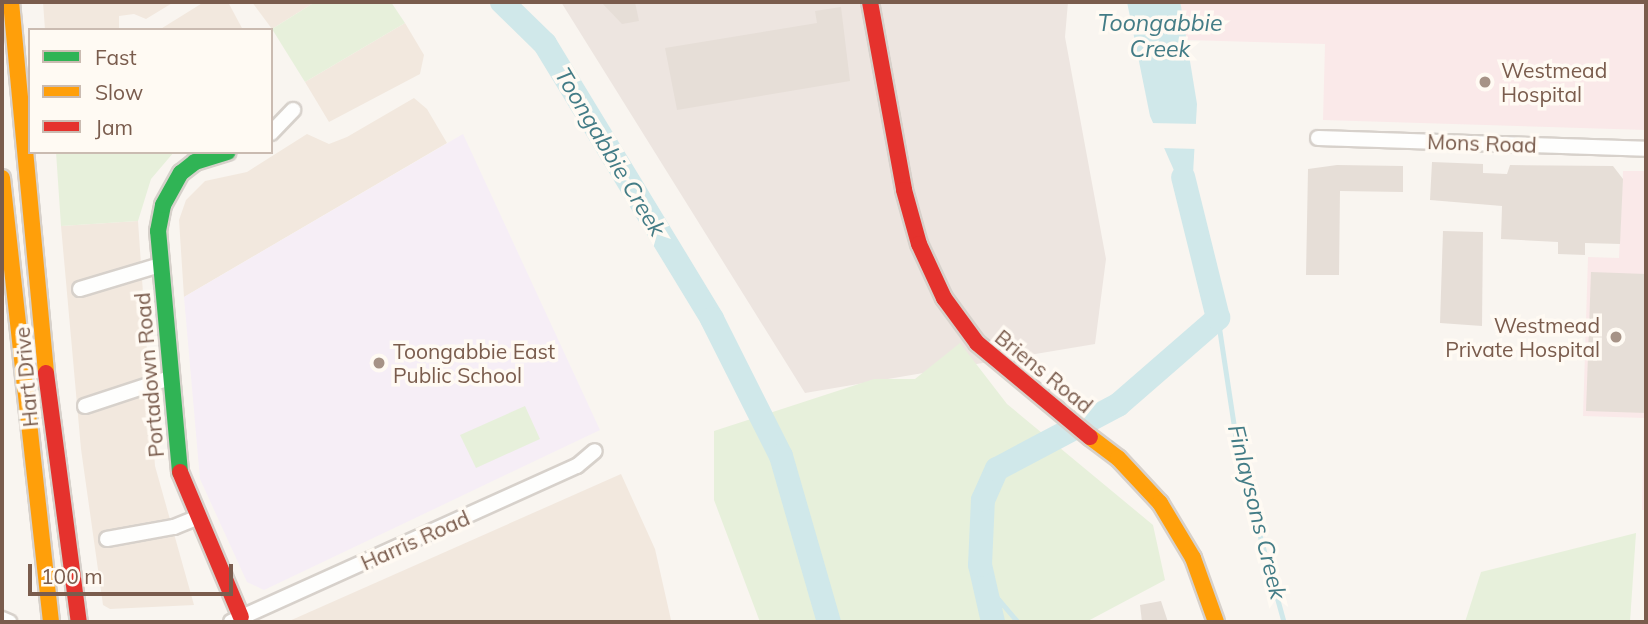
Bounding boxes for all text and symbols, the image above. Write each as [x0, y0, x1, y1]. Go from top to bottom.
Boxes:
water label: Toongabbie Creek [1097, 9, 1223, 63]
legend [28, 28, 273, 154]
text: Fast [95, 44, 137, 70]
place label: Westmead Hospital [1501, 57, 1607, 107]
water label: Toongabbie Creek [549, 63, 671, 241]
marker: Westmead Hospital [1475, 72, 1495, 92]
text: Slow [95, 79, 143, 105]
text: Jam [95, 114, 133, 140]
street label: Mons Road [1427, 128, 1537, 158]
street label: Portadown Road [129, 292, 169, 458]
place label: Westmead Private Hospital [1445, 312, 1600, 362]
street label: Briens Road [990, 324, 1098, 418]
street label: Hart Drive [9, 326, 43, 428]
marker: Westmead Private Hospital [1606, 327, 1626, 347]
place label: Toongabbie East Public School [393, 338, 555, 388]
marker: Toongabbie East Public School [371, 355, 387, 371]
water label: Finlaysons Creek [1222, 422, 1292, 602]
street label: Harris Road [357, 505, 473, 575]
scale bar [32, 550, 236, 594]
text: 100 m [41, 563, 103, 589]

